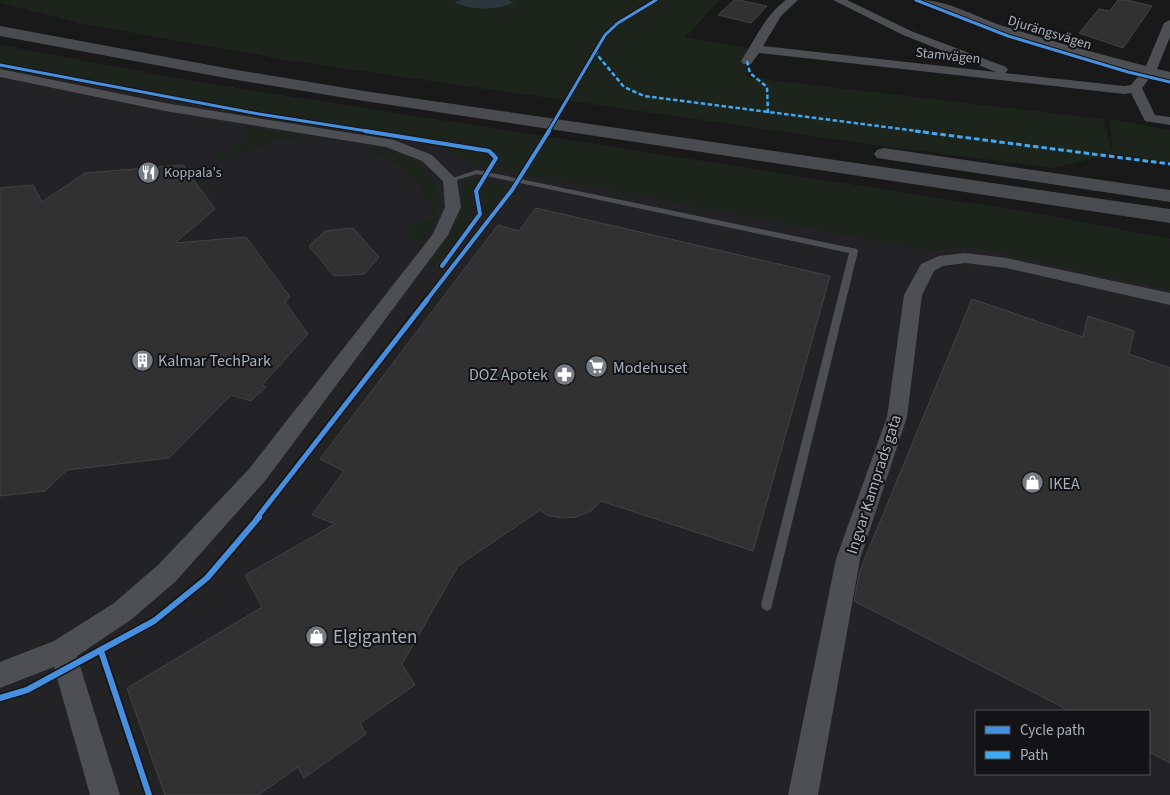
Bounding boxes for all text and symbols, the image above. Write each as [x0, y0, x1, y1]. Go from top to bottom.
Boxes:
street label: Djurängsvägen [1005, 11, 1094, 55]
street label: Stamvägen [915, 43, 981, 69]
restaurant icon: Koppala's [136, 160, 160, 184]
place label: Koppala's [164, 163, 222, 183]
building icon: Kalmar TechPark [130, 348, 154, 372]
place label: Kalmar TechPark [158, 350, 271, 372]
supermarket icon: Modehuset [585, 355, 609, 379]
place label: Modehuset [613, 357, 688, 379]
pharmacy icon: DOZ Apotek [552, 362, 576, 386]
place label: DOZ Apotek [469, 364, 548, 386]
street label: Ingvar Kamprads gata [841, 412, 907, 557]
shop icon: IKEA [1021, 471, 1045, 495]
place label: IKEA [1049, 473, 1080, 495]
shop icon: Elgiganten [305, 624, 329, 648]
place label: Elgiganten [333, 624, 417, 651]
legend [975, 710, 1150, 775]
text: Cycle path [1020, 720, 1085, 741]
text: Path [1020, 745, 1048, 766]

